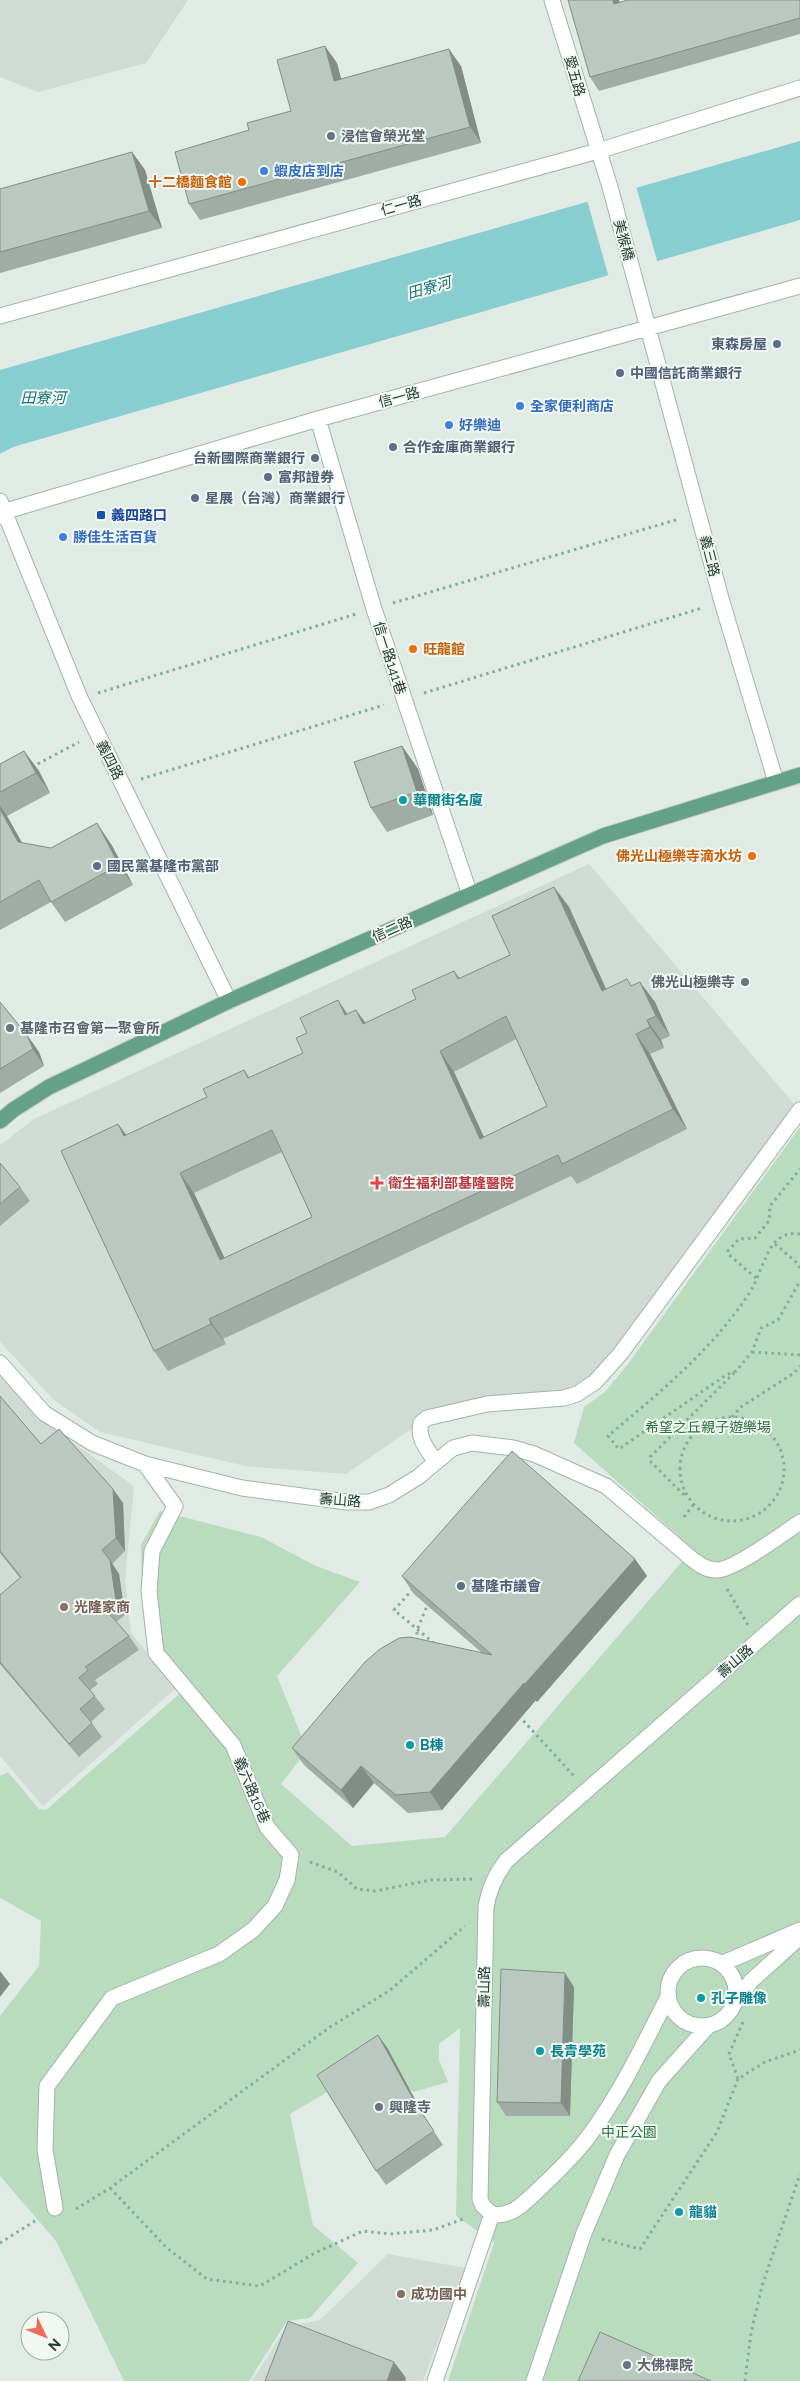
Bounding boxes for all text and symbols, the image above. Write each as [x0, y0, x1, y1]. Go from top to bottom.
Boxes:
street label: 愛五路 [562, 54, 588, 98]
place label: 浸信會榮光堂 [341, 128, 425, 144]
marker: 浸信會榮光堂 [325, 130, 337, 142]
place label: 蝦皮店到店 [274, 163, 344, 179]
marker: 蝦皮店到店 [258, 165, 270, 177]
place label: 十二橋麵食館 [148, 174, 232, 190]
marker: 十二橋麵食館 [236, 176, 248, 188]
street label: 仁一路 [379, 192, 423, 218]
street label: 美猴橋 [611, 218, 637, 262]
water label: 田寮河 [405, 272, 456, 303]
place label: 東森房屋 [711, 336, 767, 352]
marker: 東森房屋 [771, 338, 783, 350]
place label: 中國信託商業銀行 [630, 365, 742, 381]
marker: 中國信託商業銀行 [614, 367, 626, 379]
street label: 信一路 [377, 384, 421, 410]
water label: 田寮河 [20, 389, 68, 407]
place label: 全家便利商店 [530, 398, 614, 414]
marker: 全家便利商店 [514, 400, 526, 412]
place label: 好樂迪 [459, 417, 501, 433]
marker: 好樂迪 [443, 419, 455, 431]
place label: 合作金庫商業銀行 [403, 439, 515, 455]
marker: 合作金庫商業銀行 [387, 441, 399, 453]
place label: 台新國際商業銀行 [193, 450, 305, 466]
marker: 台新國際商業銀行 [309, 452, 321, 464]
place label: 富邦證券 [278, 469, 334, 485]
marker: 富邦證券 [262, 471, 274, 483]
place label: 星展（台灣）商業銀行 [205, 490, 345, 506]
marker: 星展（台灣）商業銀行 [189, 492, 201, 504]
place label: 義四路口 [111, 507, 167, 523]
marker: 義四路口 [95, 509, 107, 521]
place label: 勝佳生活百貨 [73, 529, 157, 545]
marker: 勝佳生活百貨 [57, 531, 69, 543]
street label: 義三路 [697, 534, 723, 578]
street label: 信一路141巷 [371, 620, 409, 696]
place label: 旺龍館 [423, 641, 465, 657]
marker: 旺龍館 [407, 643, 419, 655]
street label: 義四路 [93, 738, 127, 782]
place label: 華爾街名廈 [413, 792, 483, 808]
marker: 華爾街名廈 [397, 794, 409, 806]
place label: 佛光山極樂寺滴水坊 [616, 848, 742, 864]
marker: 佛光山極樂寺滴水坊 [746, 850, 758, 862]
place label: 國民黨基隆市黨部 [107, 858, 219, 874]
marker: 國民黨基隆市黨部 [91, 860, 103, 872]
street label: 信二路 [370, 913, 414, 945]
place label: 佛光山極樂寺 [651, 974, 735, 990]
marker: 佛光山極樂寺 [739, 976, 751, 988]
place label: 基隆市召會第一聚會所 [20, 1020, 160, 1036]
marker: 基隆市召會第一聚會所 [4, 1022, 16, 1034]
place label: 衛生福利部基隆醫院 [388, 1175, 514, 1191]
marker: 衛生福利部基隆醫院 [370, 1176, 384, 1190]
park label: 希望之丘親子遊樂場 [645, 1419, 771, 1435]
street label: 壽山路 [318, 1491, 362, 1509]
place label: 基隆市議會 [471, 1578, 541, 1594]
marker: 基隆市議會 [455, 1580, 467, 1592]
place label: 光隆家商 [74, 1599, 130, 1615]
marker: 光隆家商 [58, 1601, 70, 1613]
street label: 壽山路 [714, 1641, 756, 1681]
place label: B棟 [420, 1737, 444, 1753]
marker: B棟 [404, 1739, 416, 1751]
street label: 義六路16巷 [231, 1754, 273, 1826]
street label: 壽山路 [476, 1966, 492, 2008]
place label: 孔子雕像 [711, 1990, 767, 2006]
marker: 孔子雕像 [695, 1992, 707, 2004]
place label: 長青學苑 [550, 2043, 606, 2059]
marker: 長青學苑 [534, 2045, 546, 2057]
place label: 興隆寺 [389, 2099, 431, 2115]
marker: 興隆寺 [373, 2101, 385, 2113]
park label: 中正公園 [601, 2124, 657, 2140]
place label: 龍貓 [689, 2204, 717, 2220]
marker: 龍貓 [673, 2206, 685, 2218]
place label: 成功國中 [411, 2286, 467, 2302]
marker: 成功國中 [395, 2288, 407, 2300]
north arrow [20, 2311, 70, 2361]
text: N [45, 2336, 64, 2354]
place label: 大佛禪院 [637, 2357, 693, 2373]
marker: 大佛禪院 [621, 2359, 633, 2371]

